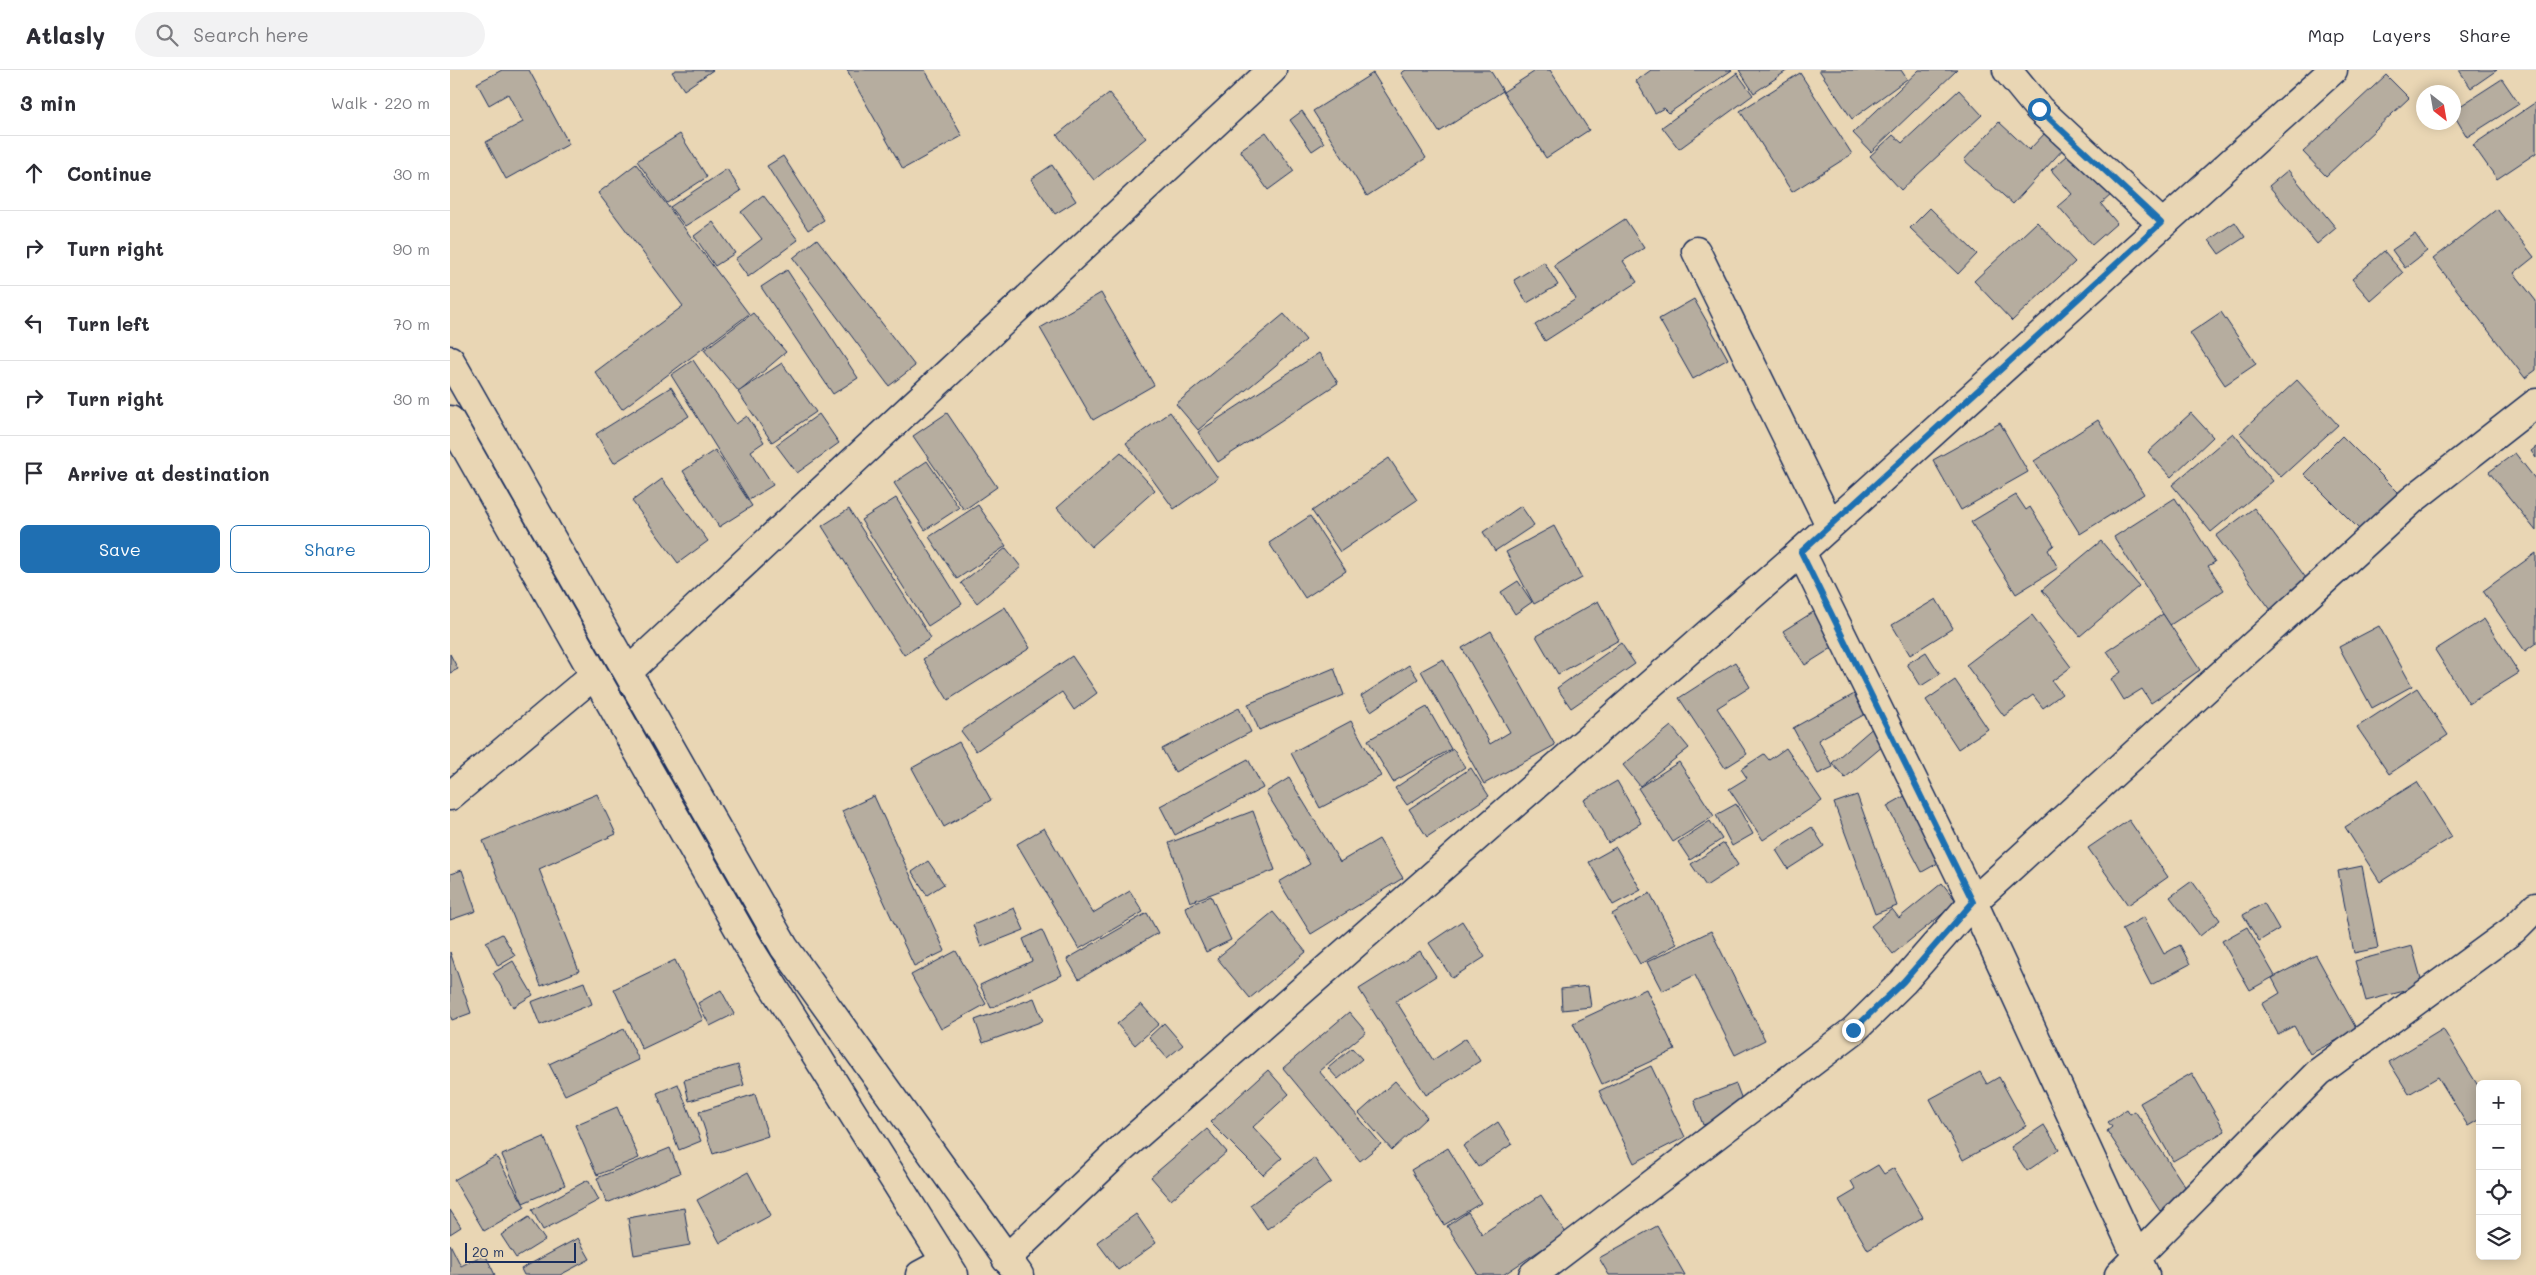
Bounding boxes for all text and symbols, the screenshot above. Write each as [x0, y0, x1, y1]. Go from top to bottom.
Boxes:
search box [135, 12, 485, 57]
text: Atlasly [25, 19, 105, 50]
icon: search [153, 21, 181, 49]
text: Search here [193, 22, 309, 47]
text: Map [2308, 23, 2344, 47]
text: Layers [2372, 23, 2431, 47]
text: Share [2459, 23, 2511, 47]
north arrow [2416, 85, 2461, 130]
text: 3 min [20, 89, 76, 116]
text: Walk · 220 m [331, 92, 430, 113]
route start [2028, 98, 2051, 121]
icon: ahead [20, 159, 48, 187]
text: Continue [67, 161, 152, 186]
text: 30 m [393, 163, 430, 184]
icon: right [20, 234, 48, 262]
text: Turn right [67, 236, 164, 261]
text: 90 m [393, 238, 430, 259]
icon: left [20, 309, 48, 337]
text: Turn left [67, 311, 150, 336]
text: 70 m [393, 313, 430, 334]
icon: right [20, 384, 48, 412]
text: Turn right [67, 386, 164, 411]
text: 30 m [393, 388, 430, 409]
icon: arrive [20, 459, 48, 487]
text: Arrive at destination [67, 461, 270, 486]
button: Save [20, 525, 220, 573]
button: Share [230, 525, 430, 573]
route end [1842, 1019, 1865, 1042]
map controls [2476, 1080, 2521, 1260]
button: + [2476, 1080, 2521, 1125]
button: − [2476, 1125, 2521, 1170]
button: locate [2476, 1170, 2521, 1215]
button: layers [2476, 1215, 2521, 1260]
scale bar [465, 1240, 576, 1263]
text: 20 m [472, 1242, 504, 1261]

